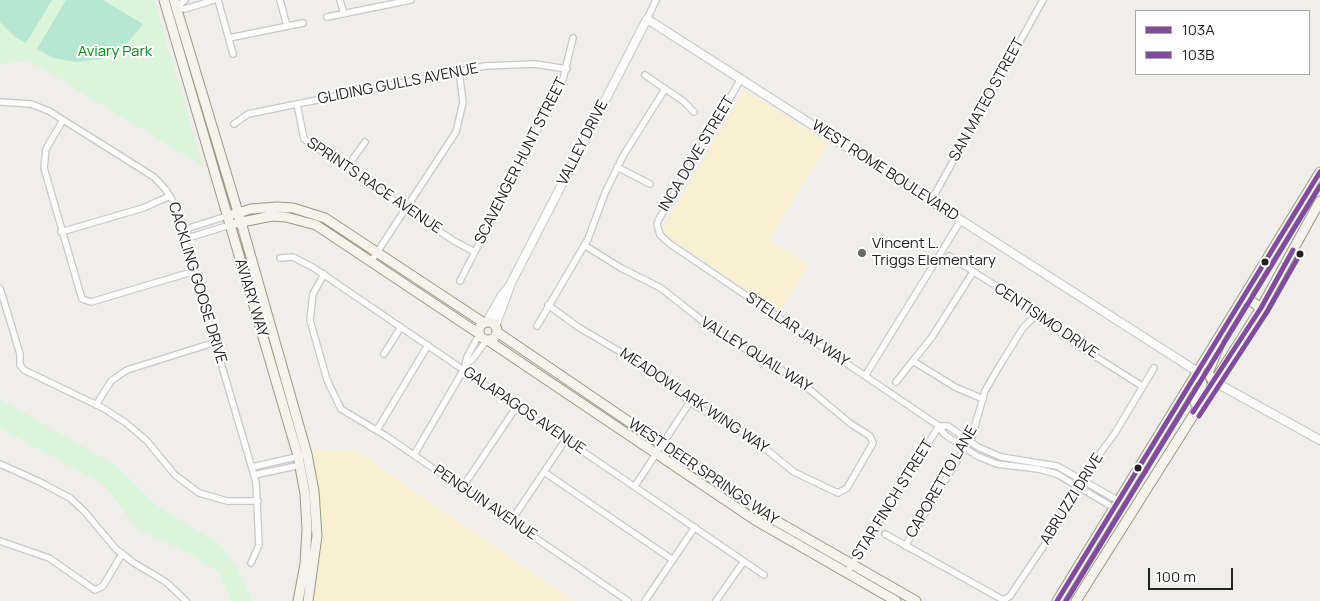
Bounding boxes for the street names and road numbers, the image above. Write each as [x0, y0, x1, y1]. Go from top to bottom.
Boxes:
street label: SAN MATEO STREET [946, 35, 1028, 165]
street label: GLIDING GULLS AVENUE [316, 60, 480, 108]
street label: SCAVENGER HUNT STREET [471, 75, 571, 247]
street label: INCA DOVE STREET [655, 93, 739, 215]
street label: VALLEY DRIVE [554, 97, 612, 189]
street label: WEST ROME BOULEVARD [808, 117, 962, 225]
street label: SPRINTS RACE AVENUE [303, 134, 445, 238]
street label: CACKLING GOOSE DRIVE [164, 200, 230, 366]
street label: AVIARY WAY [231, 257, 271, 339]
street label: CENTISIMO DRIVE [990, 279, 1102, 363]
street label: STELLAR JAY WAY [742, 289, 852, 371]
street label: VALLEY QUAIL WAY [697, 314, 815, 396]
street label: MEADOWLARK WING WAY [616, 345, 772, 457]
street label: GALAPAGOS AVENUE [459, 363, 589, 459]
street label: WEST DEER SPRINGS WAY [624, 415, 782, 529]
street label: CAPORETTO LANE [903, 423, 981, 541]
street label: STAR FINCH STREET [849, 436, 937, 564]
street label: ABRUZZI DRIVE [1037, 450, 1107, 548]
street label: PENGUIN AVENUE [430, 462, 540, 544]

